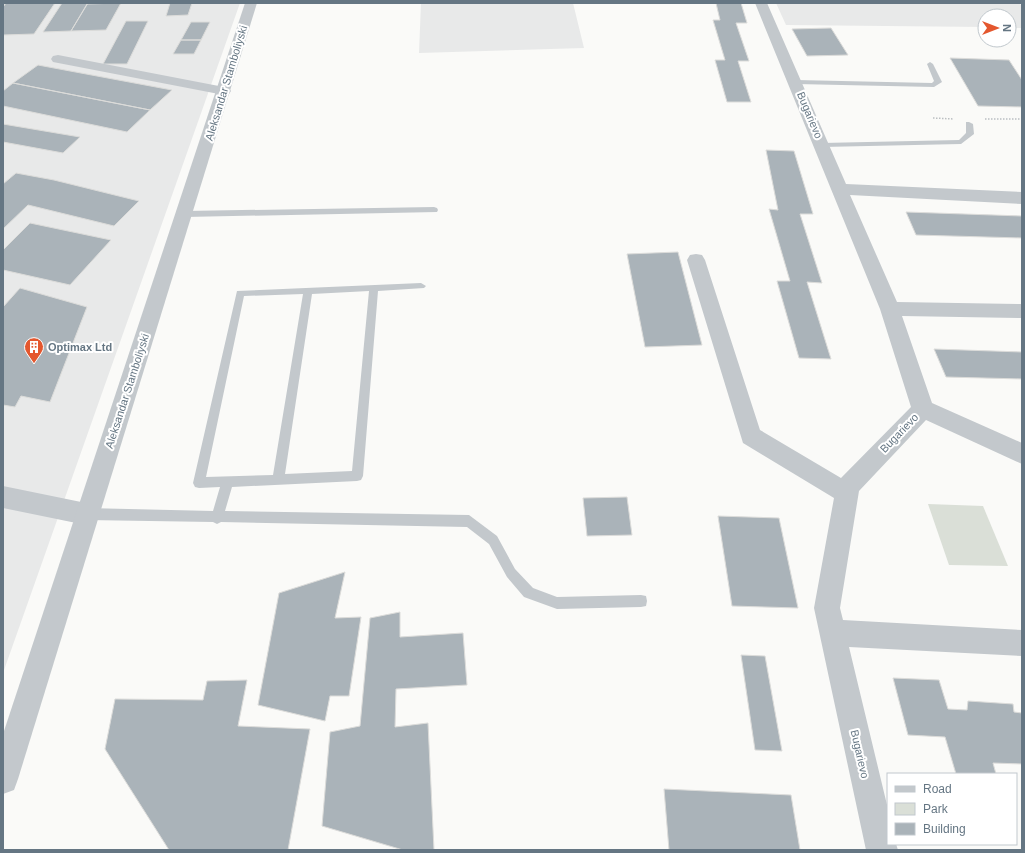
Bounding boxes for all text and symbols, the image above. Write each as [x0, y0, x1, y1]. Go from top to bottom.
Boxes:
north arrow [977, 8, 1017, 48]
street label: Aleksandar Stamboliyski [203, 24, 249, 142]
text: N [1001, 24, 1013, 32]
street label: Bugarievo [795, 90, 825, 140]
street label: Aleksandar Stamboliyski [103, 332, 151, 450]
building icon: Optimax Ltd [23, 336, 45, 364]
place label: Optimax Ltd [48, 341, 112, 353]
street label: Bugarievo [877, 411, 921, 455]
street label: Bugarievo [849, 729, 871, 779]
legend [887, 773, 1017, 845]
text: Road [923, 782, 952, 796]
text: Park [923, 802, 949, 816]
text: Building [923, 822, 966, 836]

